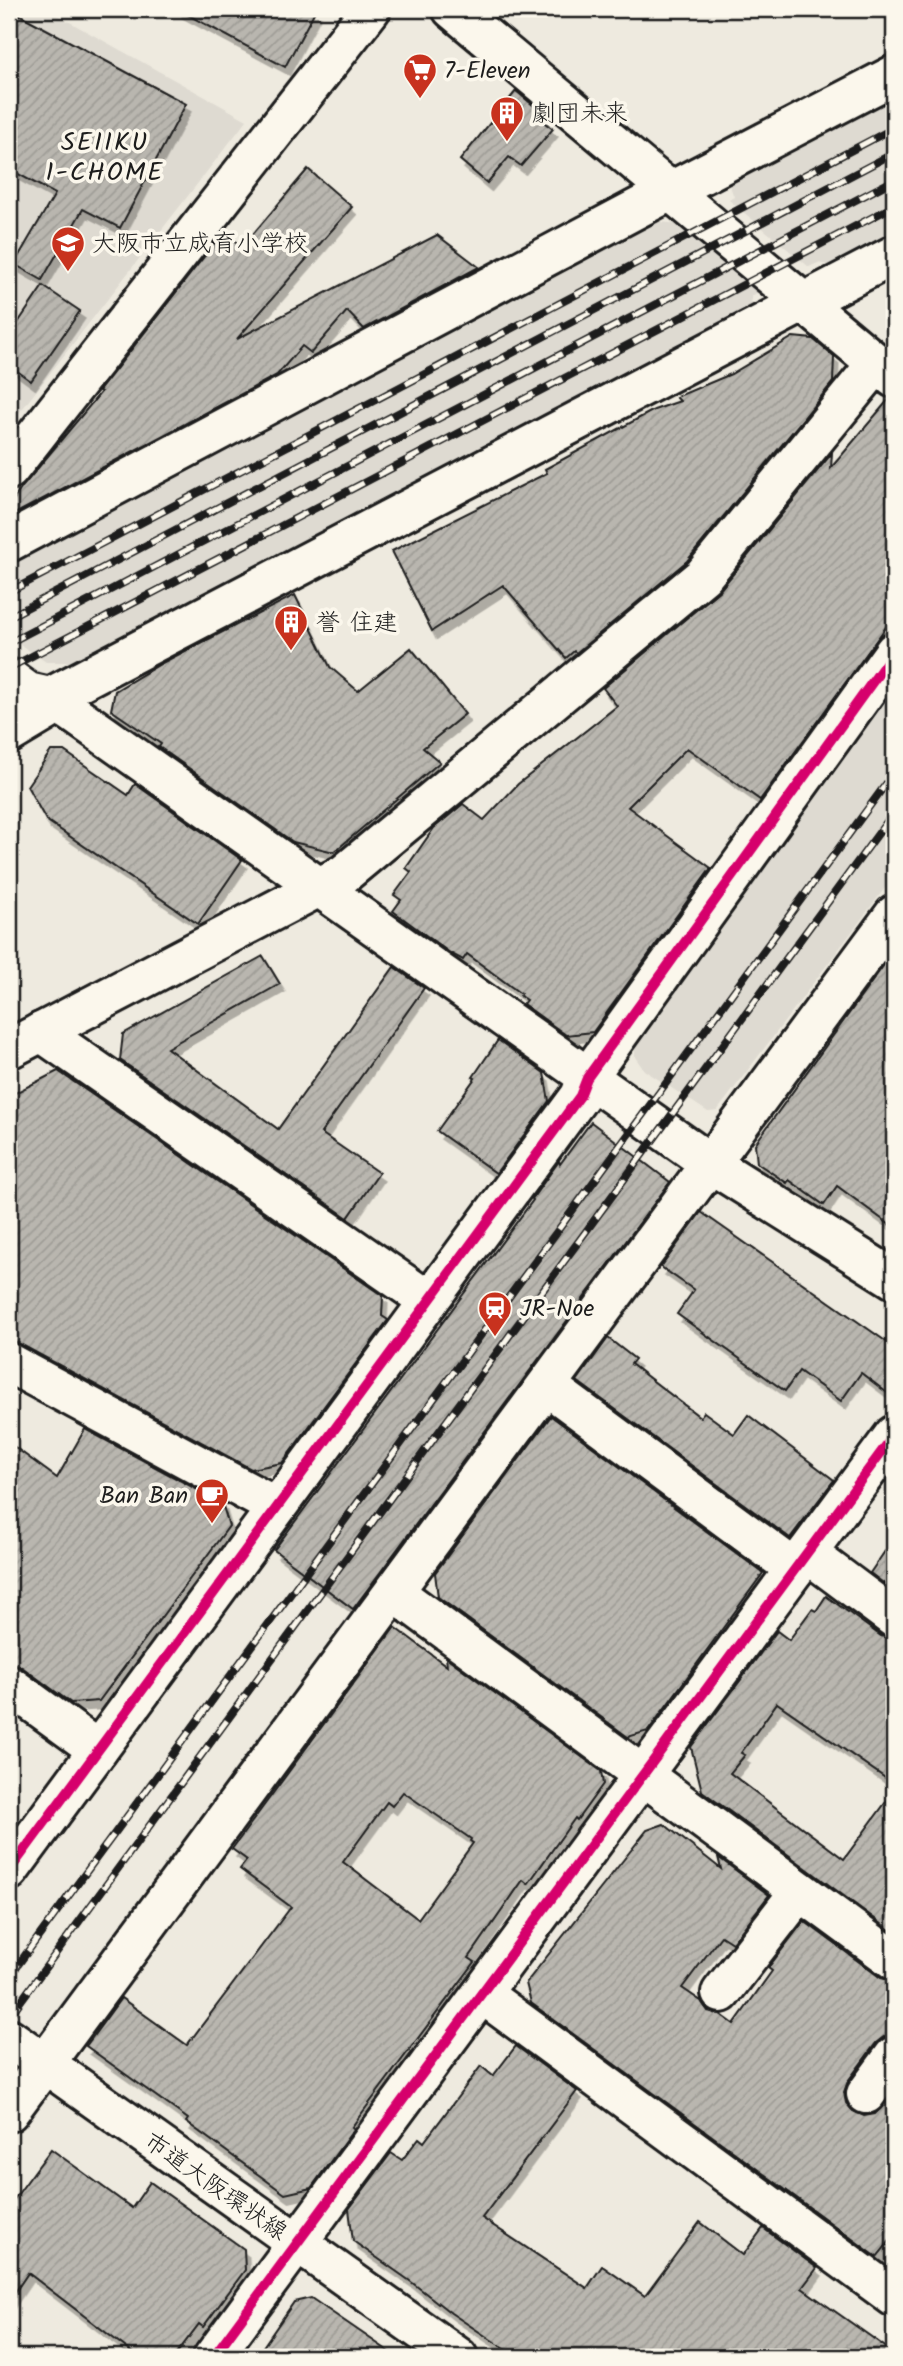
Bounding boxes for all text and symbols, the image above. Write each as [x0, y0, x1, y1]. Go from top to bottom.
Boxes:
supermarket icon: 7-Eleven [401, 51, 439, 100]
place label: 7-Eleven [444, 52, 531, 91]
building icon: 劇団未来 [488, 94, 526, 143]
place label: 劇団未来 [532, 95, 628, 134]
district label: SEIIKU 1-CHOME [46, 122, 164, 194]
school or university icon: 大阪市立成育小学校 [49, 224, 87, 273]
place label: 大阪市立成育小学校 [92, 225, 308, 264]
building icon: 誉 住建 [272, 603, 310, 652]
place label: 誉 住建 [316, 604, 398, 643]
station icon: JR-Noe [476, 1289, 514, 1338]
place label: JR-Noe [520, 1290, 594, 1329]
cafe icon: Ban Ban [193, 1476, 231, 1525]
place label: Ban Ban [100, 1477, 188, 1516]
street label: 市道大阪環状線 [135, 2123, 295, 2251]

